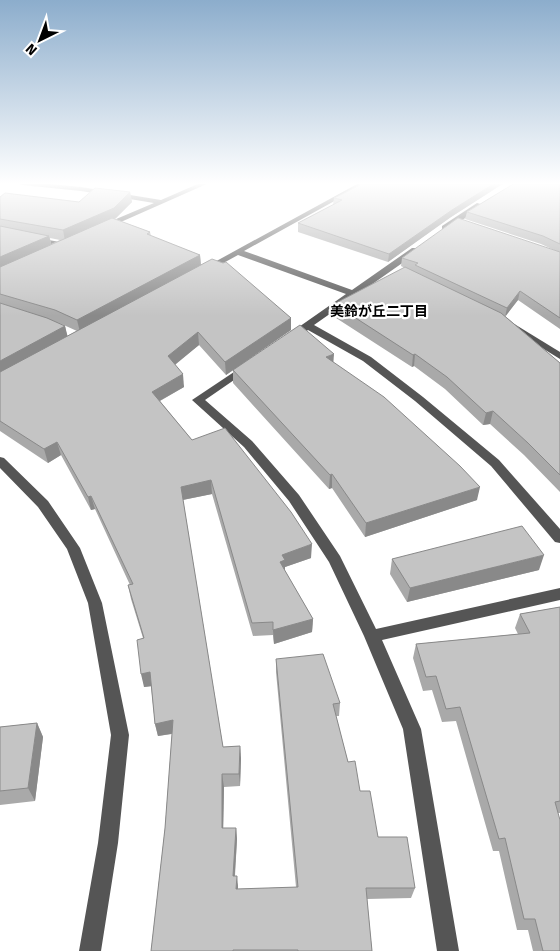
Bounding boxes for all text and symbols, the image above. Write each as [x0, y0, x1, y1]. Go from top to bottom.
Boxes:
north arrow [15, 15, 65, 65]
text: N [22, 40, 41, 59]
district label: 美鈴が丘二丁目 [330, 303, 428, 320]

